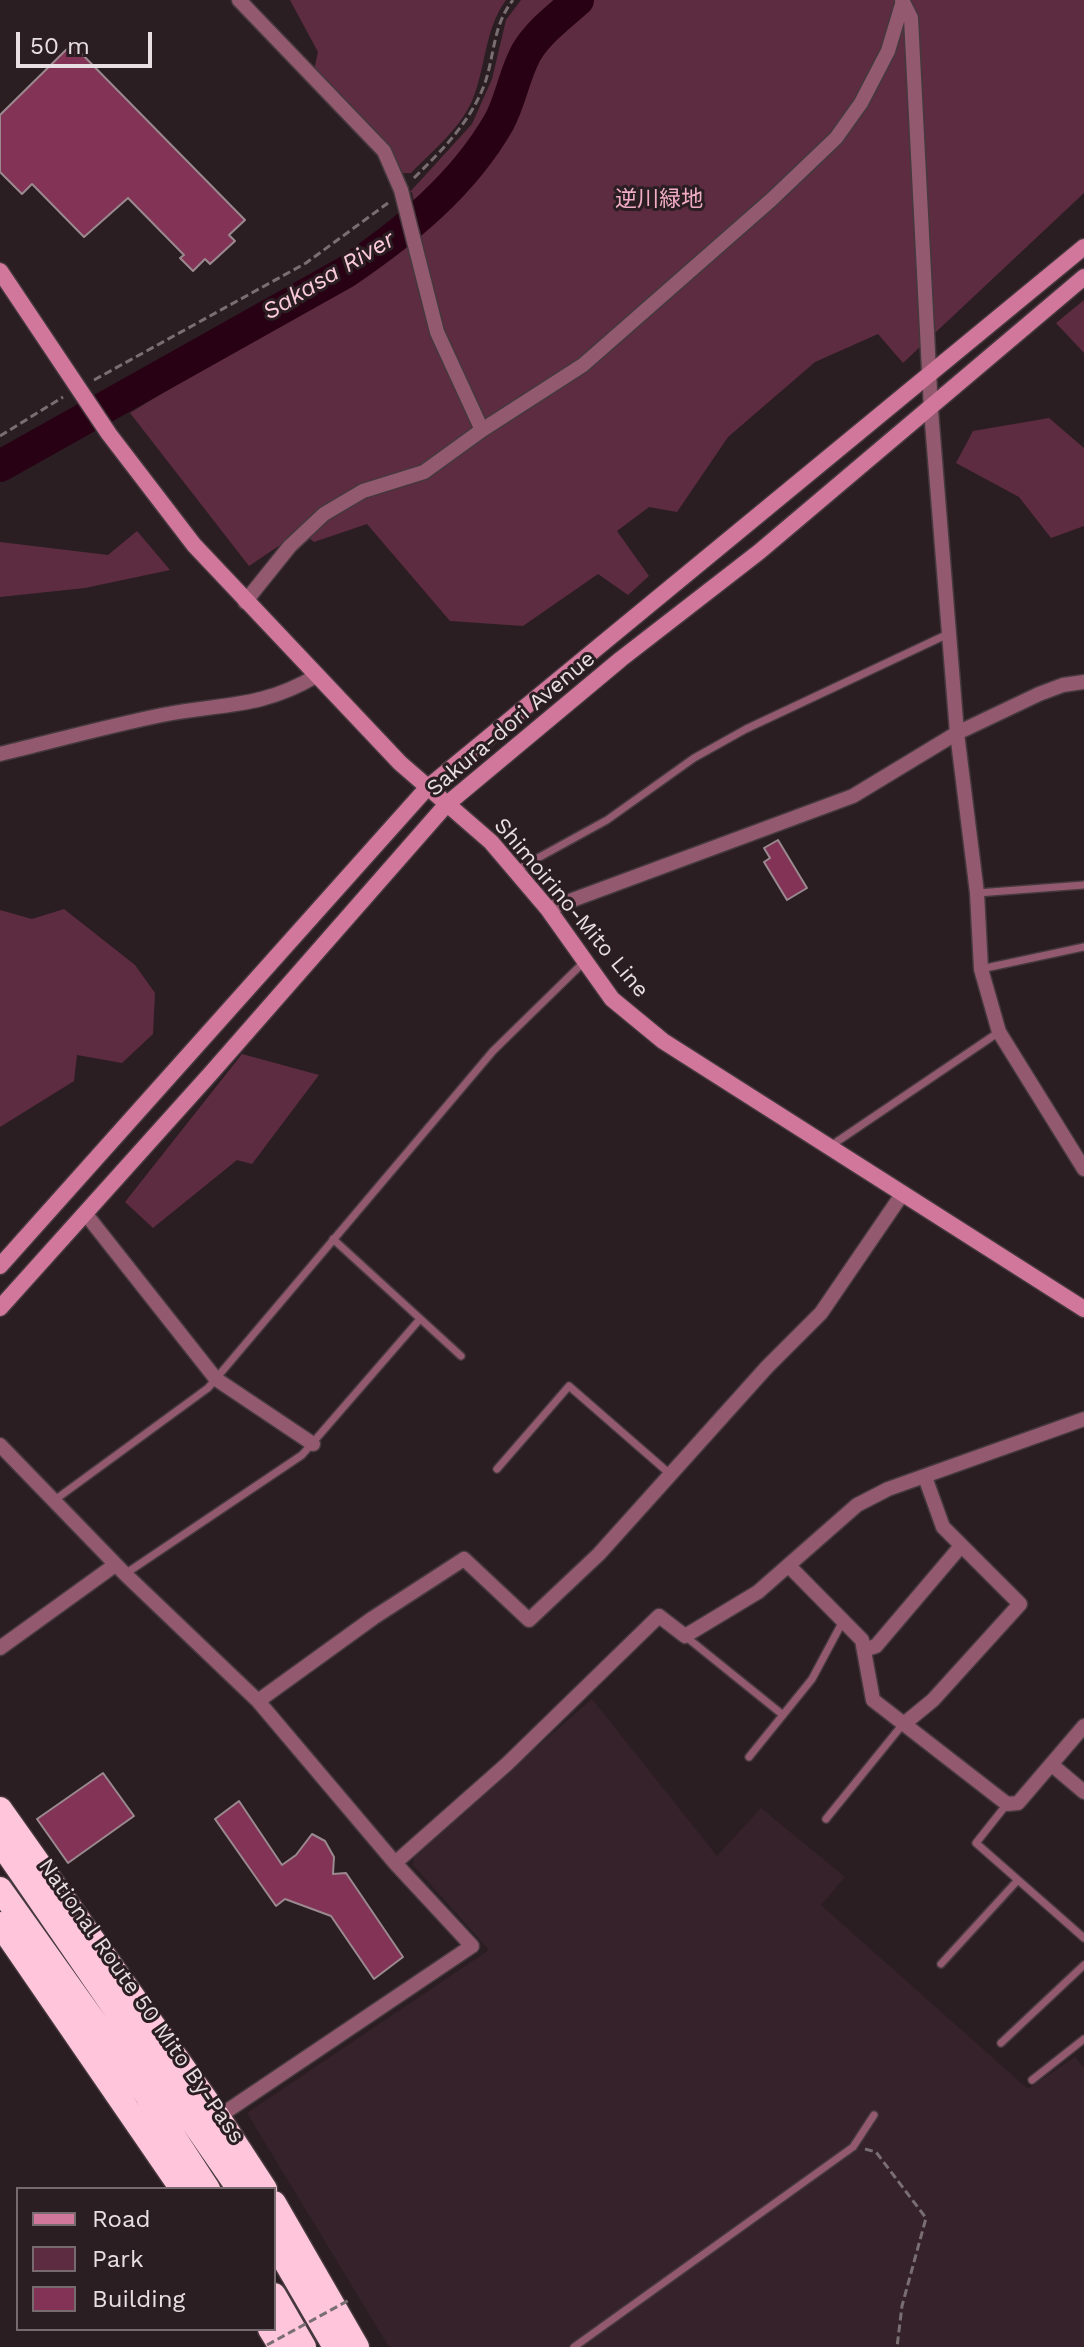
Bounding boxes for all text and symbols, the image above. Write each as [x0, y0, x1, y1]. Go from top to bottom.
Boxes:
scale bar [20, 16, 156, 66]
text: 50 m [30, 32, 90, 60]
park label: 逆川緑地 [615, 187, 703, 213]
water label: Sakasa River [258, 225, 400, 327]
street label: Sakura-dori Avenue [422, 646, 600, 802]
street label: Shimoirino-Mito Line [488, 813, 654, 1003]
street label: National Route 50 Mito By-Pass [32, 1854, 250, 2148]
legend [16, 2187, 276, 2331]
text: Road [92, 2205, 151, 2233]
text: Park [92, 2245, 144, 2273]
text: Building [92, 2285, 185, 2313]

